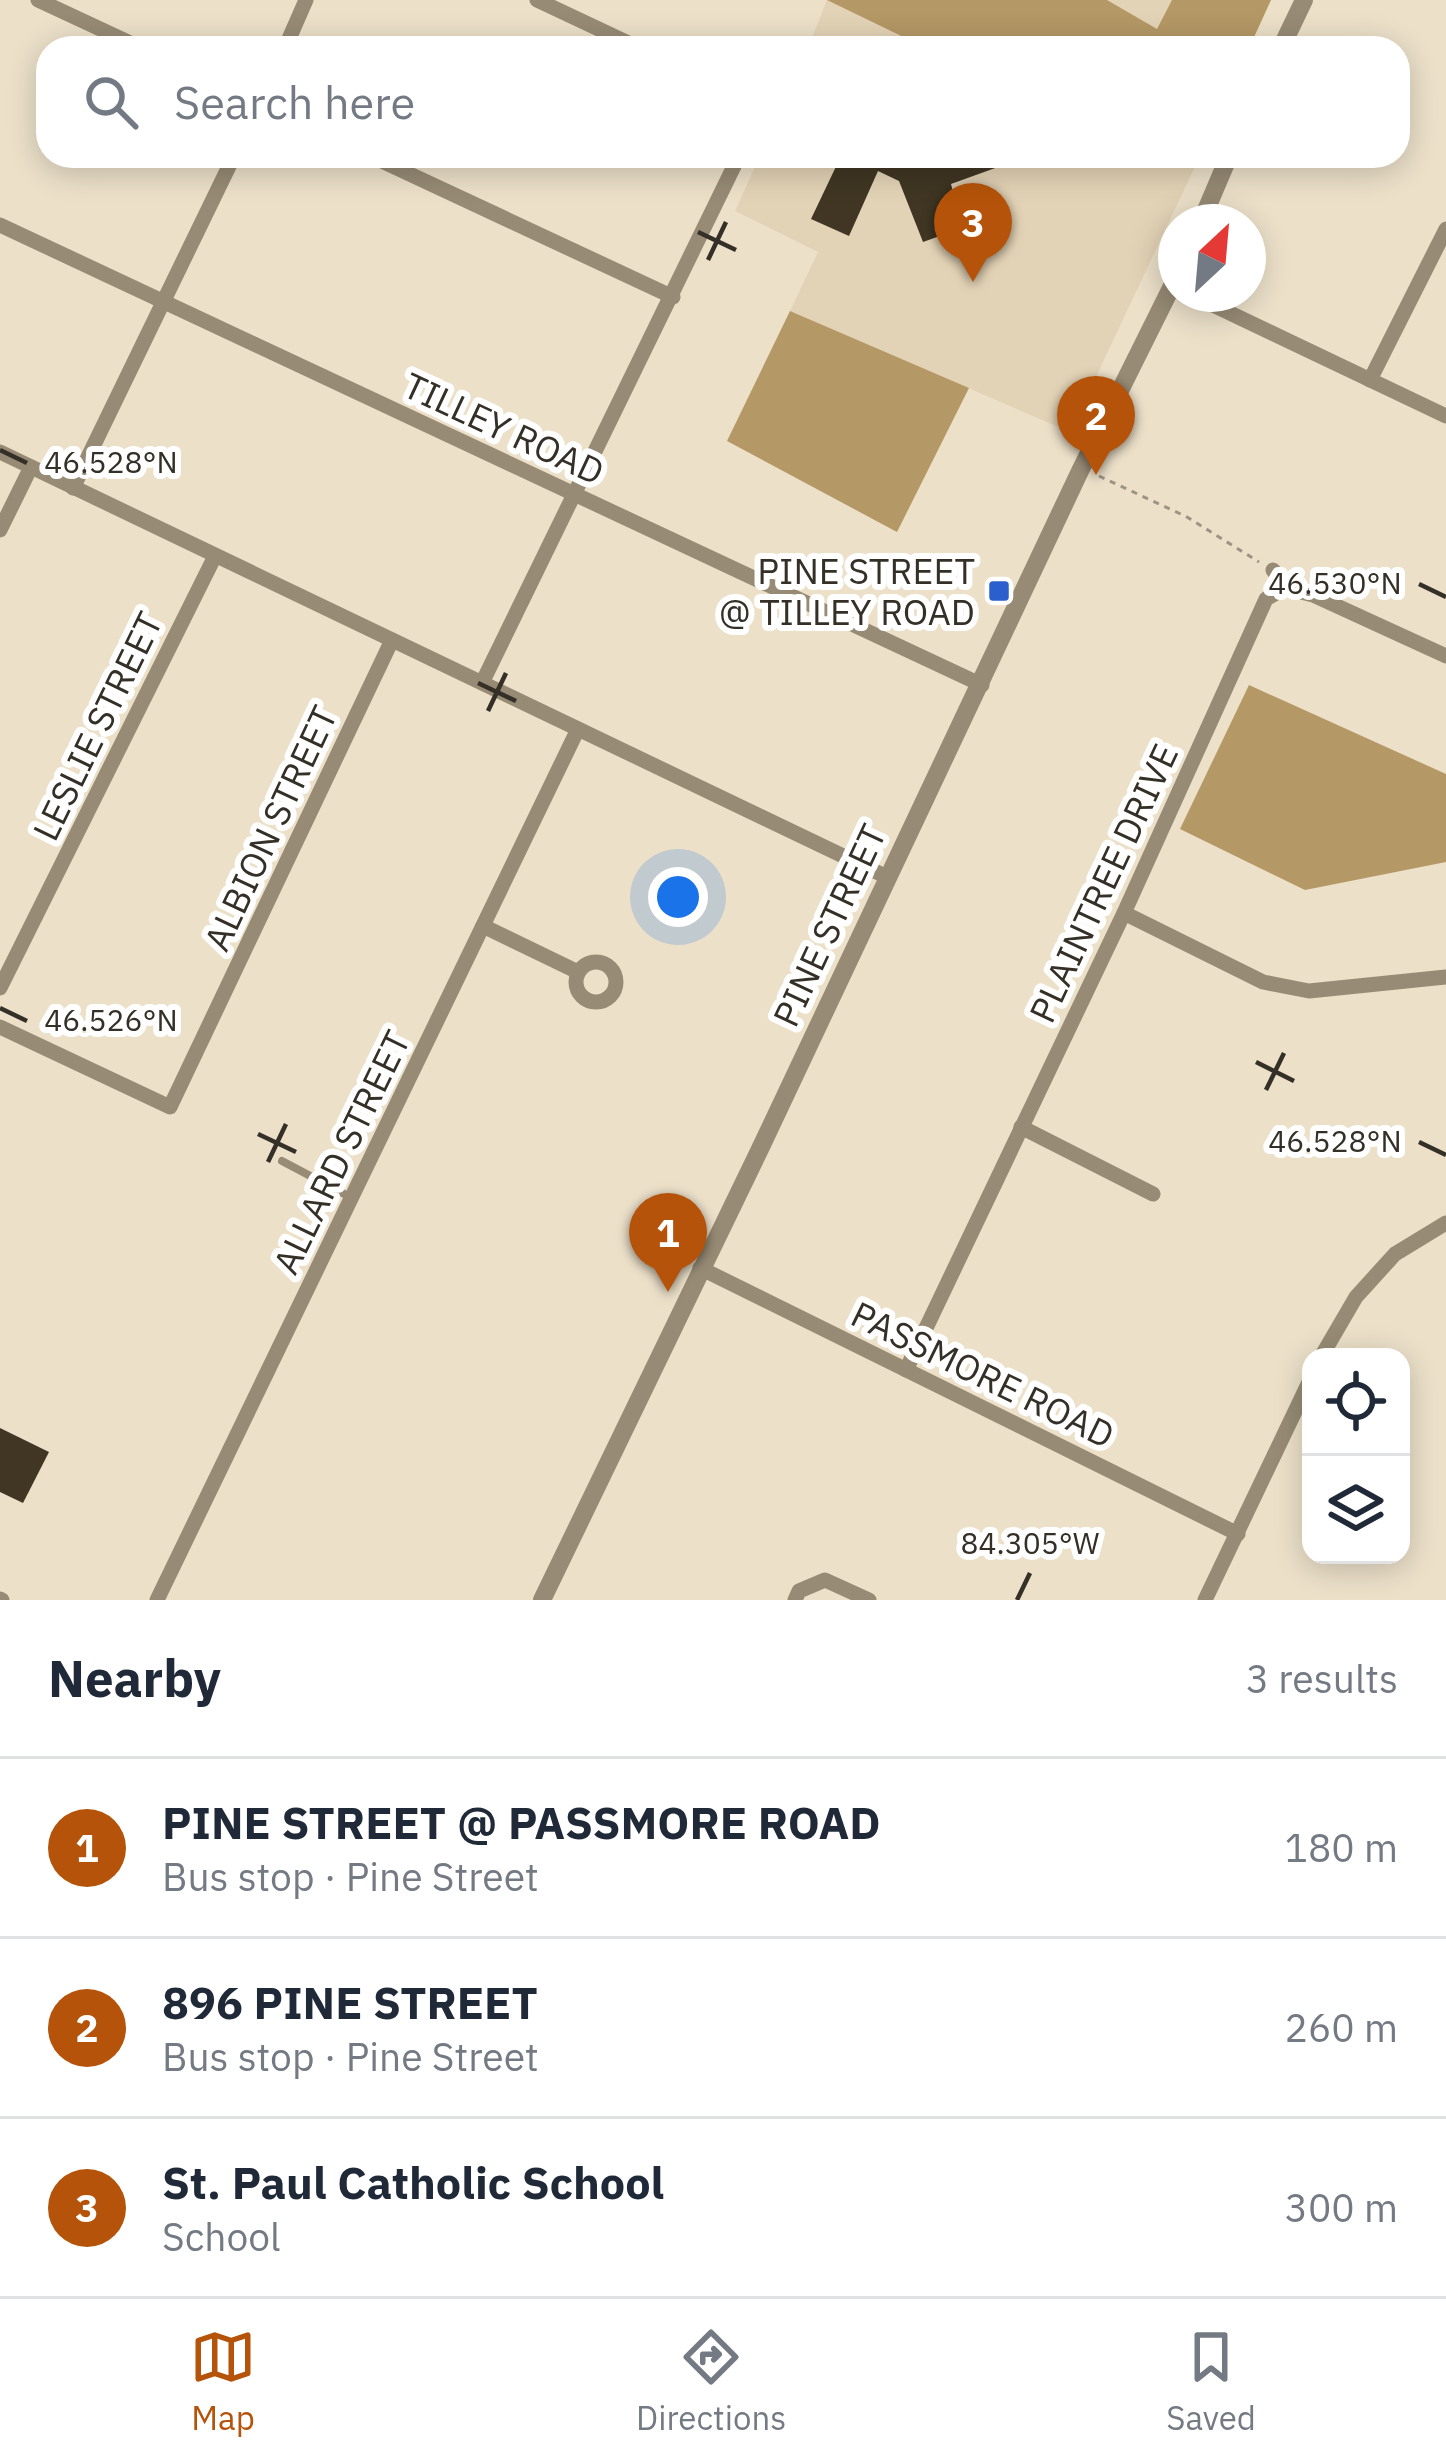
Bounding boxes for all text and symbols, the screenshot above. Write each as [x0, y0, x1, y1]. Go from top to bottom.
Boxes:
search box [36, 36, 1410, 168]
icon: search [78, 69, 144, 135]
text: Search here [174, 73, 415, 131]
pin: 3 [934, 183, 1012, 282]
north arrow [1158, 204, 1266, 312]
street label: TILLEY ROAD [396, 361, 612, 495]
pin: 2 [1057, 376, 1135, 475]
text: 46.528°N [44, 442, 178, 481]
place label: PINE STREET @ TILLEY ROAD [719, 547, 975, 635]
text: 46.530°N [1268, 563, 1402, 602]
marker: PINE STREET @ TILLEY ROAD [986, 578, 1012, 604]
street label: LESLIE STREET [21, 604, 173, 848]
street label: ALBION STREET [193, 698, 347, 958]
street label: PLAINTREE DRIVE [1018, 736, 1188, 1030]
street label: PINE STREET [762, 816, 896, 1034]
your location [648, 867, 708, 927]
text: 46.526°N [44, 1000, 178, 1039]
street label: ALLARD STREET [262, 1022, 420, 1282]
text: 46.528°N [1268, 1121, 1402, 1160]
pin: 1 [629, 1193, 707, 1292]
street label: PASSMORE ROAD [844, 1290, 1122, 1458]
map controls [1302, 1348, 1410, 1564]
button: locate [1302, 1348, 1410, 1456]
button: layers [1302, 1456, 1410, 1564]
text: 84.305°W [961, 1523, 1100, 1562]
text: Nearby [48, 1645, 221, 1711]
text: 3 results [1246, 1653, 1398, 1704]
text: PINE STREET @ PASSMORE ROAD [162, 1793, 881, 1851]
text: 1 [75, 1822, 99, 1873]
text: 180 m [1285, 1822, 1398, 1873]
text: Bus stop · Pine Street [162, 1851, 539, 1902]
text: 896 PINE STREET [162, 1973, 538, 2031]
text: 2 [75, 2002, 99, 2053]
text: 260 m [1285, 2002, 1398, 2053]
text: Bus stop · Pine Street [162, 2031, 539, 2082]
text: St. Paul Catholic School [162, 2153, 664, 2211]
text: 3 [75, 2182, 99, 2233]
text: 300 m [1285, 2182, 1398, 2233]
text: School [162, 2211, 281, 2262]
tab: Map [190, 2324, 256, 2439]
tab: Directions [636, 2324, 786, 2439]
tab: Saved [1166, 2324, 1256, 2439]

